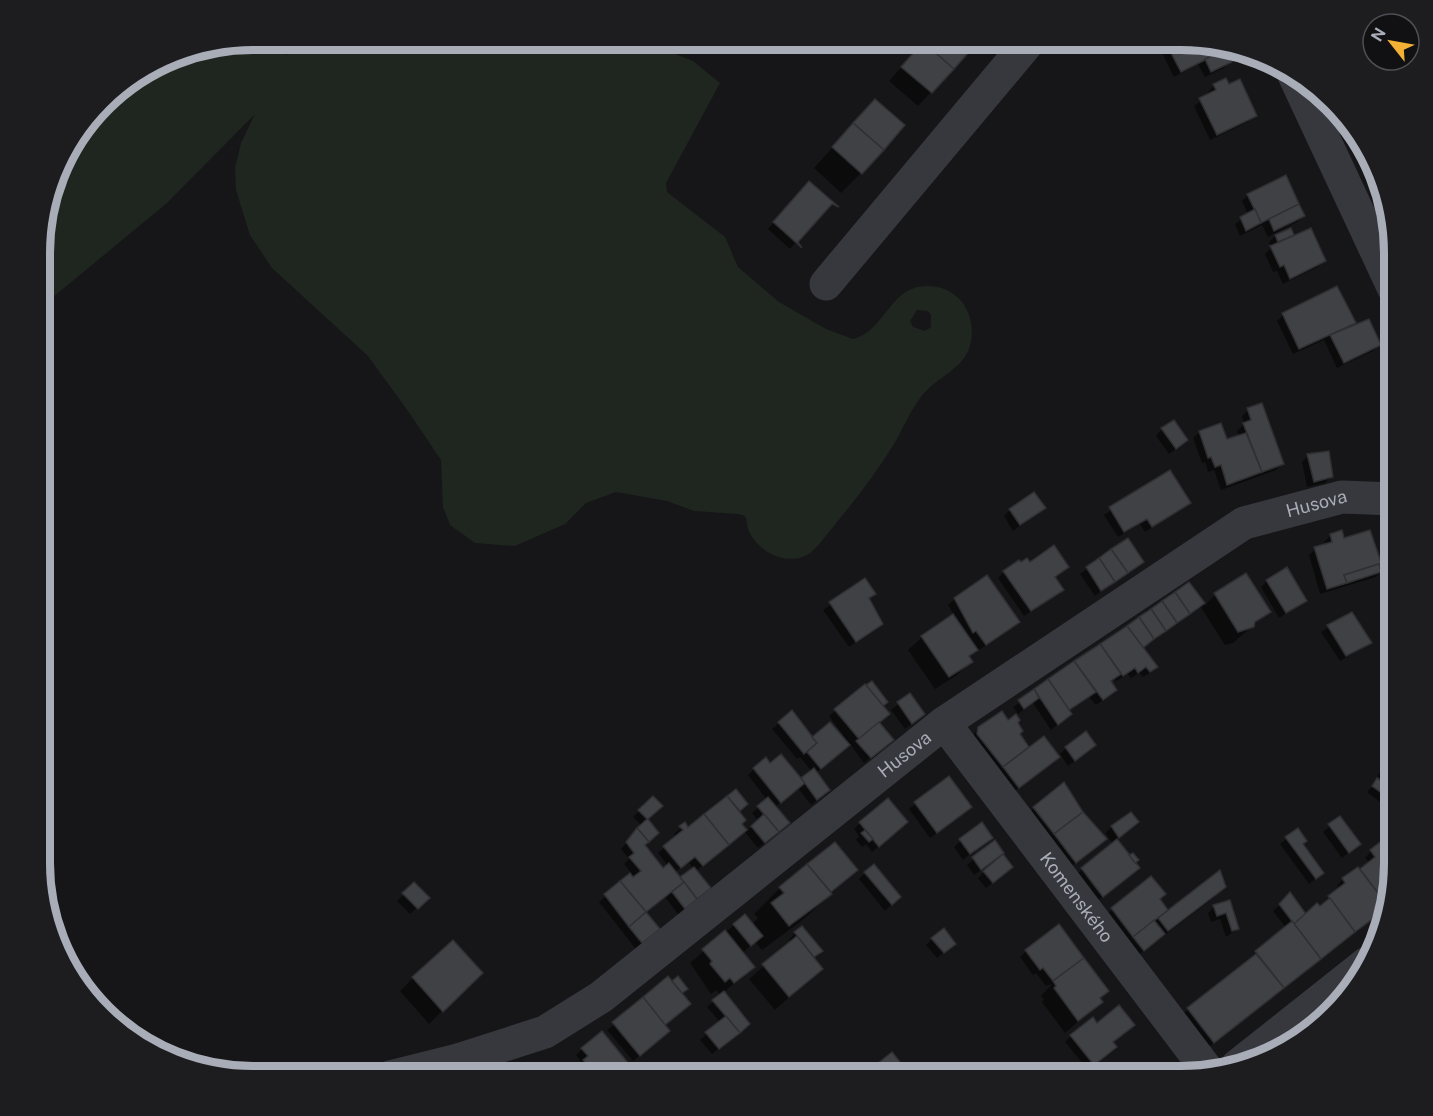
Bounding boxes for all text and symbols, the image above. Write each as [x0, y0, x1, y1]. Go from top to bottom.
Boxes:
north arrow [1361, 12, 1421, 72]
text: N [1367, 24, 1390, 45]
street label: Husova [1284, 485, 1349, 521]
street label: Husova [873, 726, 935, 782]
street label: Komenského [1036, 848, 1118, 946]

